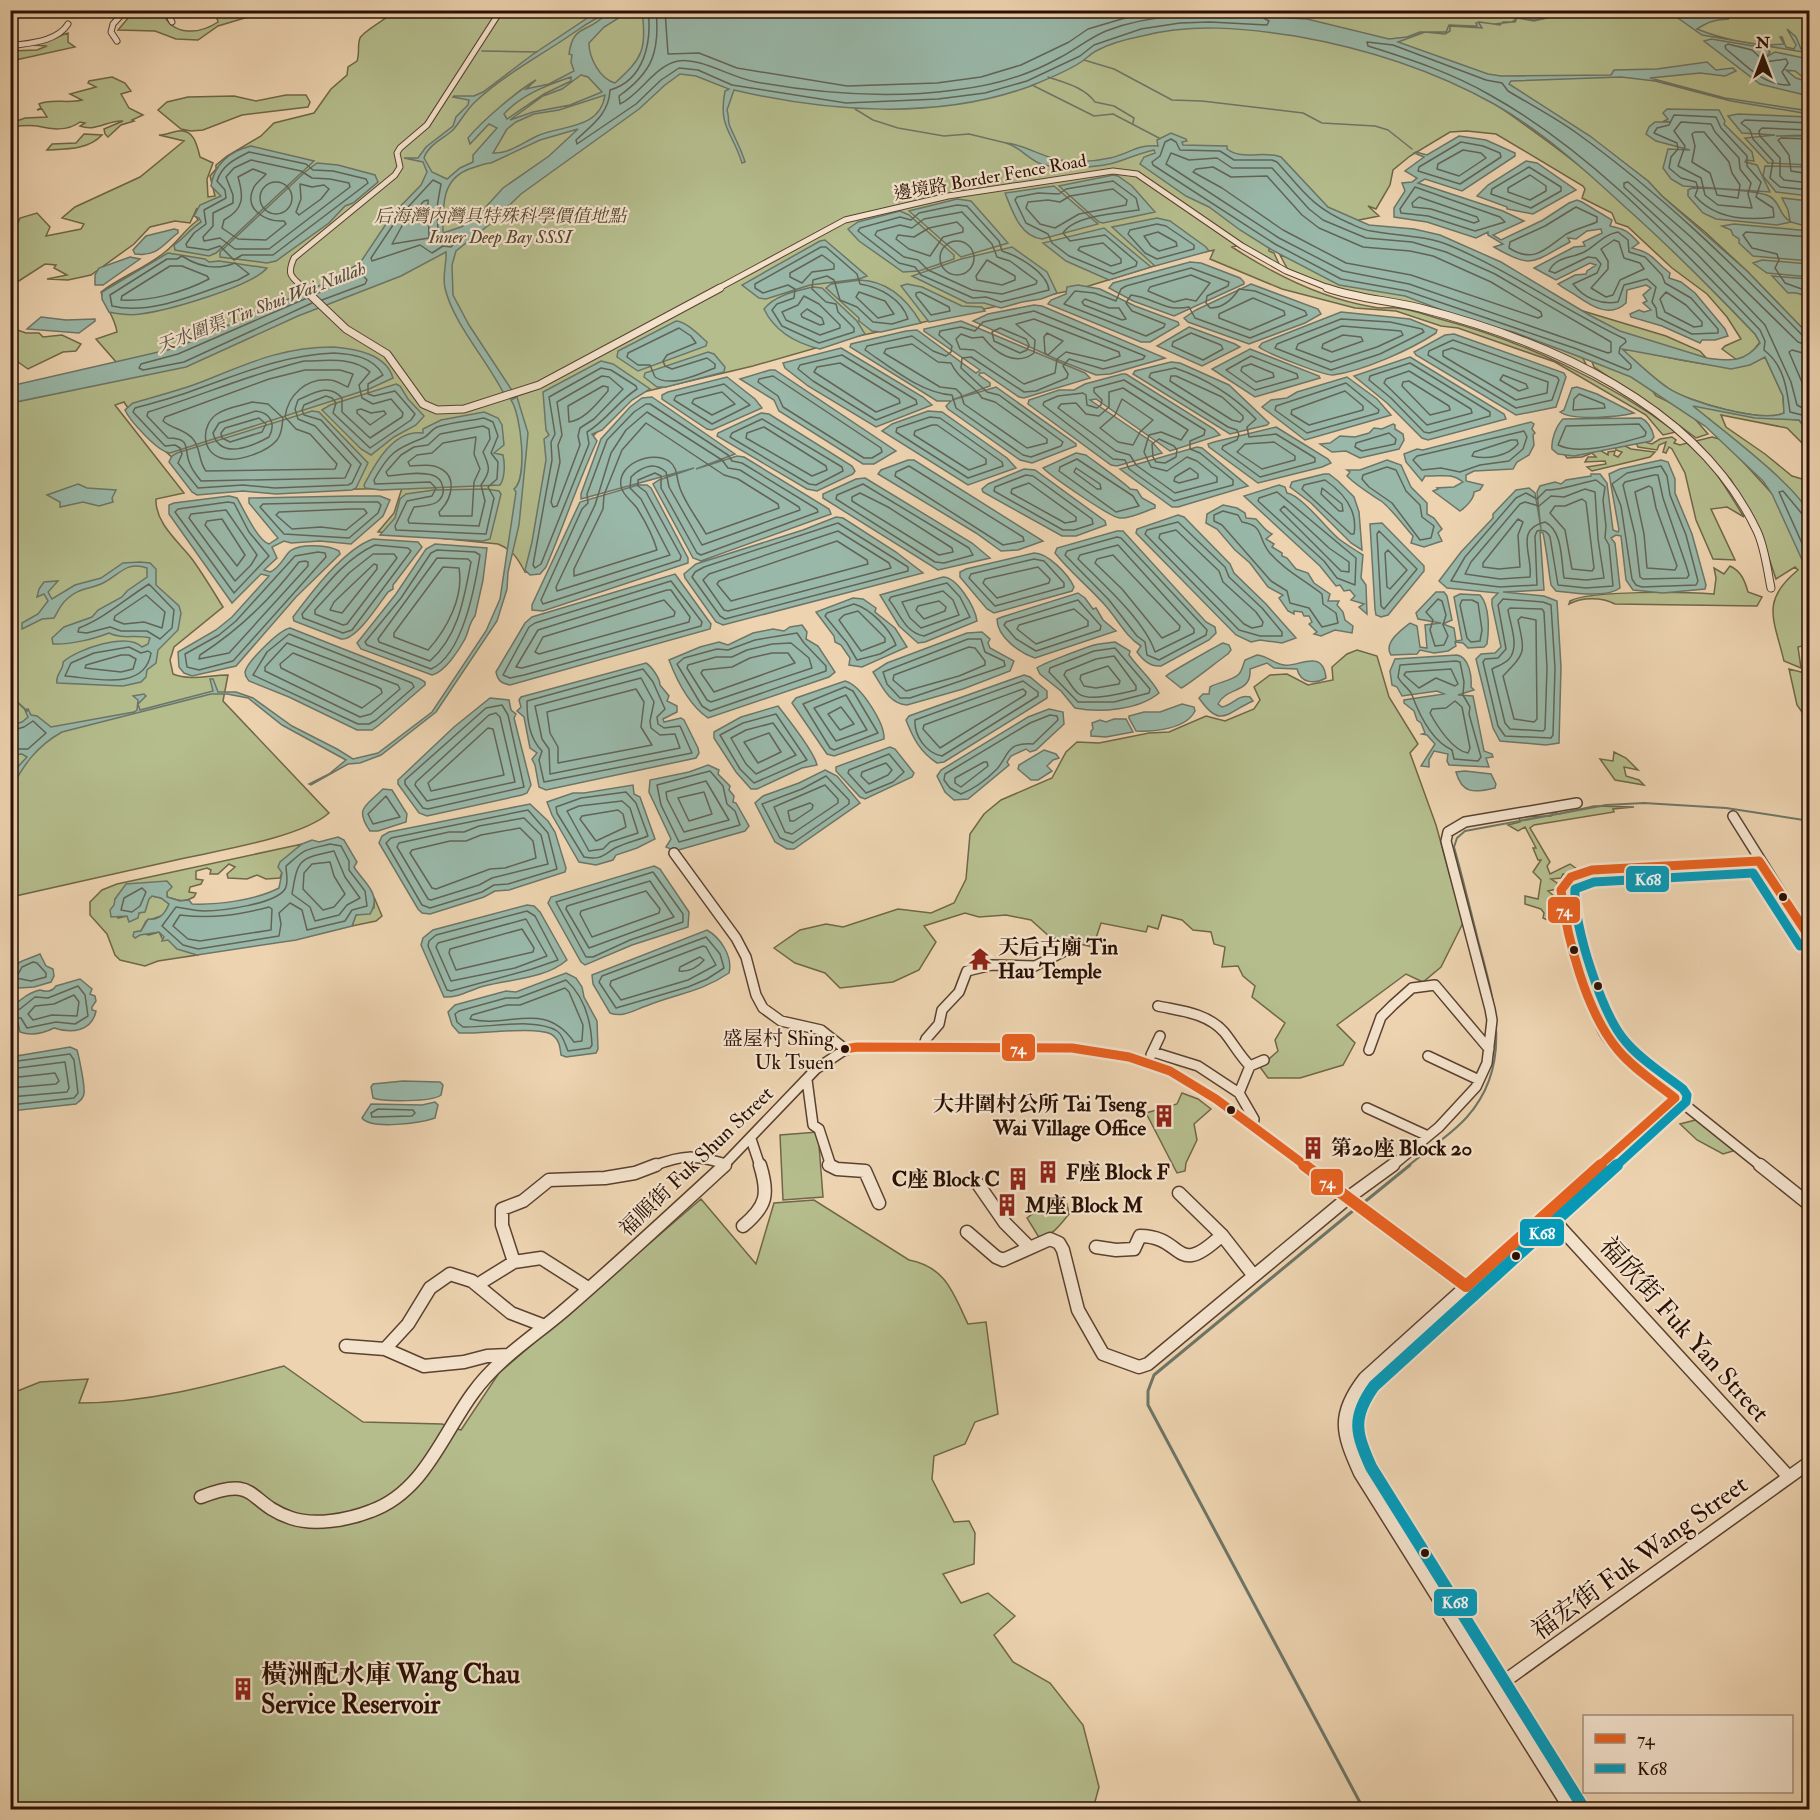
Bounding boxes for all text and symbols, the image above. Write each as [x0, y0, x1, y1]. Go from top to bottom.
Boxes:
north arrow [1733, 27, 1793, 87]
text: N [1755, 33, 1771, 53]
street label: 邊境路 Border Fence Road [892, 149, 1089, 206]
park label: 后海灣內灣具特殊科學價值地點 Inner Deep Bay SSSI [374, 205, 628, 249]
water label: 天水圍渠 Tin Shui Wai Nullah [153, 257, 369, 358]
line badge: K68 [1625, 865, 1670, 893]
text: K68 [1635, 870, 1662, 890]
unlabelled marker [1777, 891, 1789, 903]
line badge: 74 [1547, 896, 1581, 924]
text: 74 [1556, 901, 1573, 921]
place label: 天后古廟 Tin Hau Temple [998, 934, 1118, 985]
unlabelled marker [1568, 944, 1580, 956]
temple icon: 天后古廟 Tin Hau Temple [967, 946, 993, 972]
unlabelled marker [1592, 980, 1604, 992]
place label: 盛屋村 Shing Uk Tsuen [723, 1026, 835, 1075]
line badge: 74 [1001, 1033, 1036, 1062]
text: 74 [1010, 1039, 1027, 1059]
marker: 盛屋村 Shing Uk Tsuen [839, 1043, 851, 1055]
street label: 福順街 Fuk Shun Street [613, 1080, 779, 1242]
place label: 大井圍村公所 Tai Tseng Wai Village Office [933, 1091, 1147, 1142]
building icon: 大井圍村公所 Tai Tseng Wai Village Office [1151, 1103, 1177, 1129]
unlabelled marker [1225, 1104, 1237, 1116]
building icon: 第20座 Block 20 [1300, 1135, 1326, 1161]
place label: 第20座 Block 20 [1331, 1135, 1472, 1162]
building icon: F座 Block F [1035, 1159, 1061, 1185]
place label: F座 Block F [1066, 1159, 1170, 1186]
place label: C座 Block C [892, 1166, 1000, 1193]
building icon: C座 Block C [1005, 1166, 1031, 1192]
line badge: 74 [1310, 1168, 1344, 1196]
text: 74 [1319, 1173, 1336, 1193]
building icon: M座 Block M [994, 1192, 1020, 1218]
place label: M座 Block M [1024, 1192, 1143, 1219]
line badge: K68 [1519, 1218, 1565, 1247]
text: K68 [1529, 1224, 1556, 1244]
street label: 福欣街 Fuk Yan Street [1593, 1230, 1776, 1429]
unlabelled marker [1510, 1250, 1522, 1262]
street label: 福宏街 Fuk Wang Street [1525, 1469, 1754, 1647]
unlabelled marker [1419, 1547, 1431, 1559]
line badge: K68 [1433, 1588, 1478, 1617]
text: K68 [1442, 1593, 1469, 1613]
place label: 橫洲配水庫 Wang Chau Service Reservoir [261, 1659, 520, 1721]
building icon: 橫洲配水庫 Wang Chau Service Reservoir [230, 1676, 256, 1702]
legend [1583, 1715, 1793, 1793]
text: 74 [1637, 1728, 1656, 1751]
text: K68 [1637, 1758, 1667, 1781]

